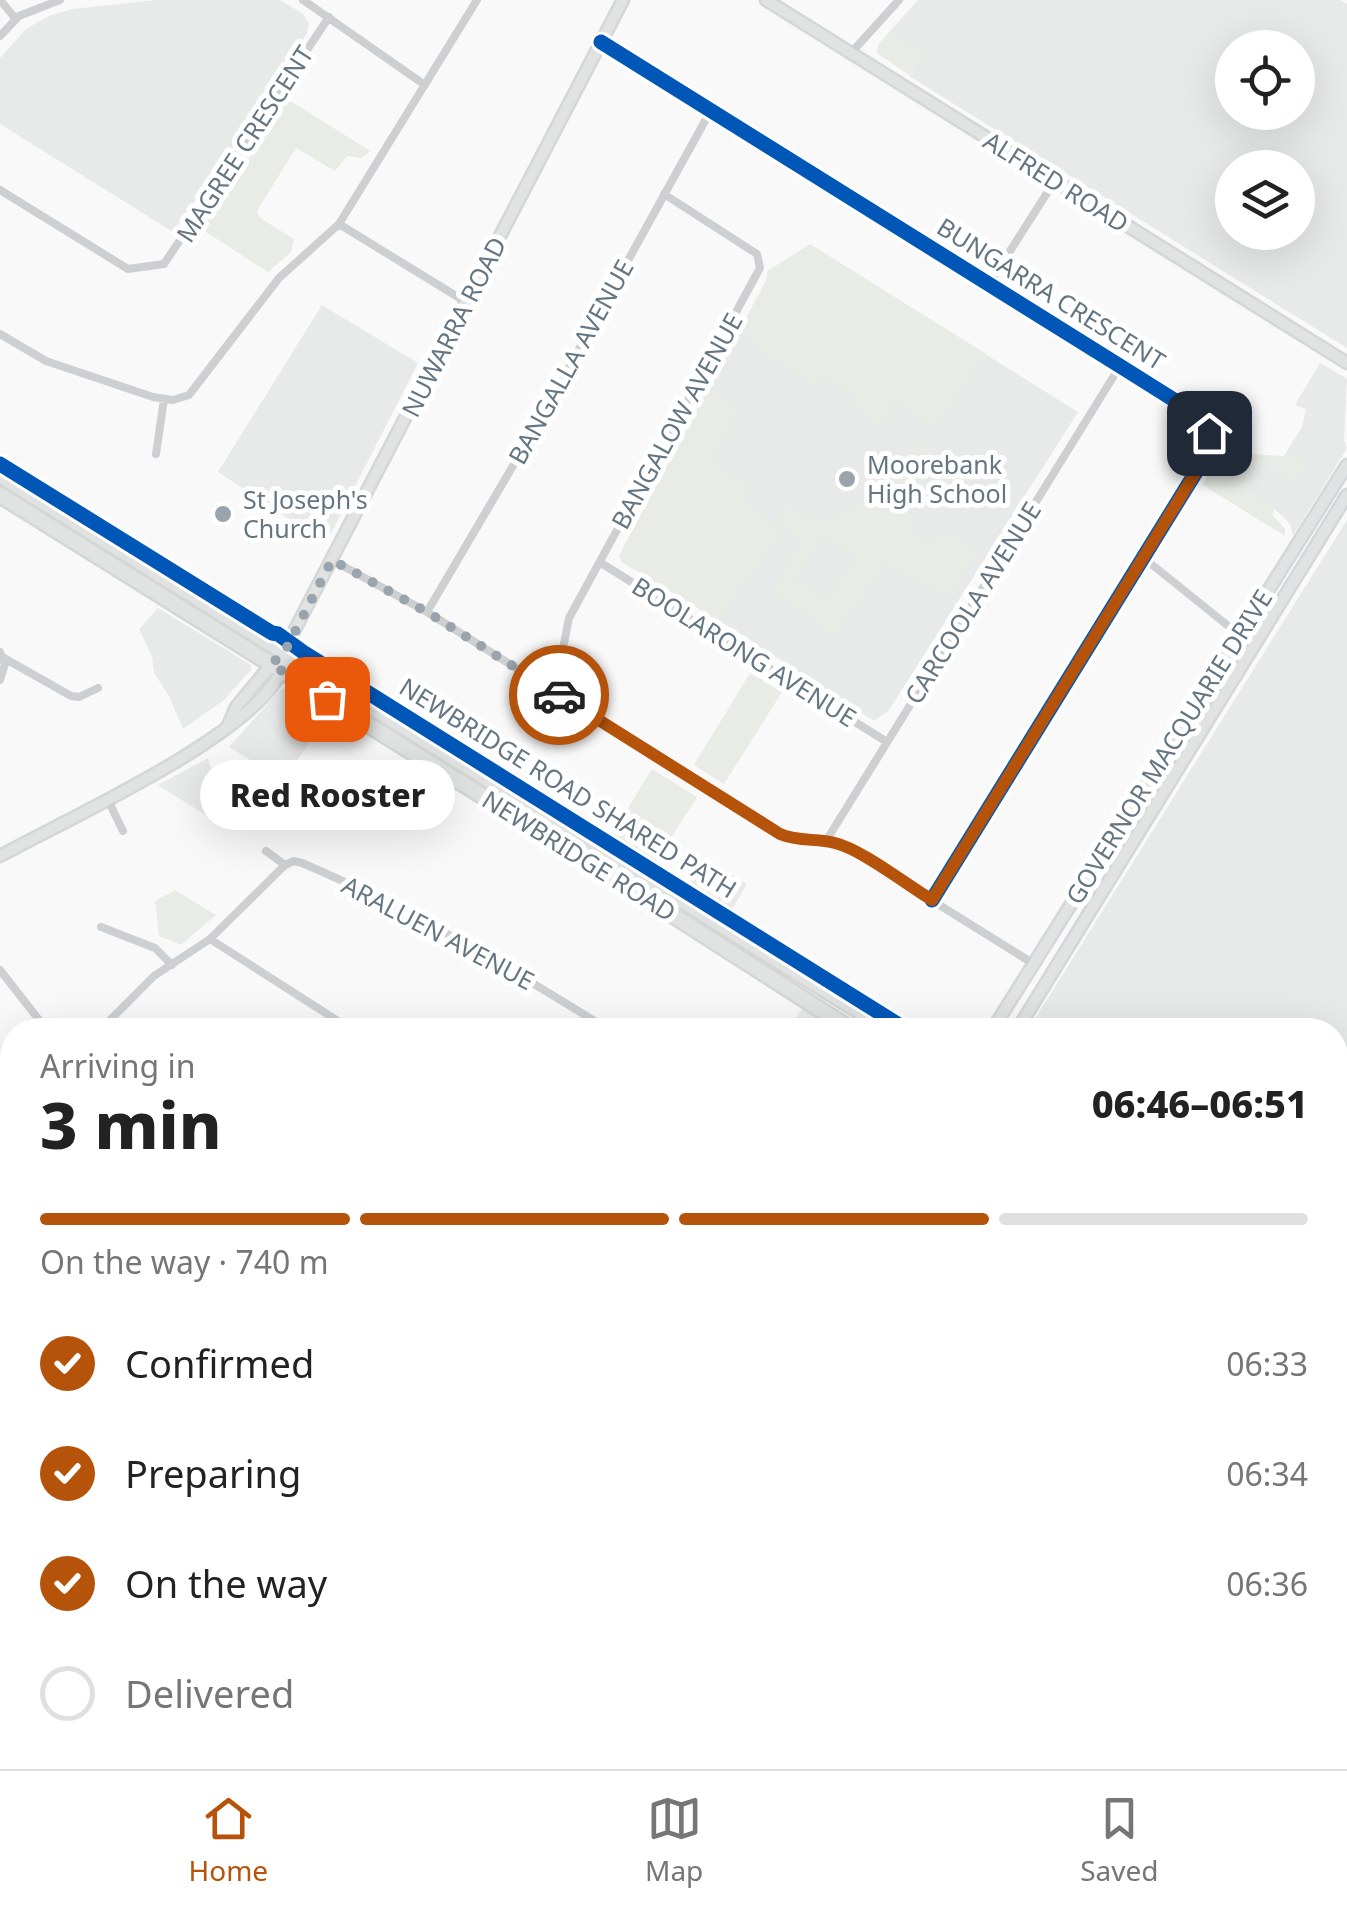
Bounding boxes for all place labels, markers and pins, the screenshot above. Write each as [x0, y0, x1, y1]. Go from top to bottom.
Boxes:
pin [1167, 391, 1252, 476]
place label: Moorebank High School [867, 447, 1007, 510]
marker: Moorebank High School [836, 468, 858, 490]
place label: St Joseph's Church [243, 482, 368, 545]
marker: St Joseph's Church [212, 503, 234, 525]
pin [285, 657, 370, 742]
callout: Red Rooster [200, 759, 454, 829]

